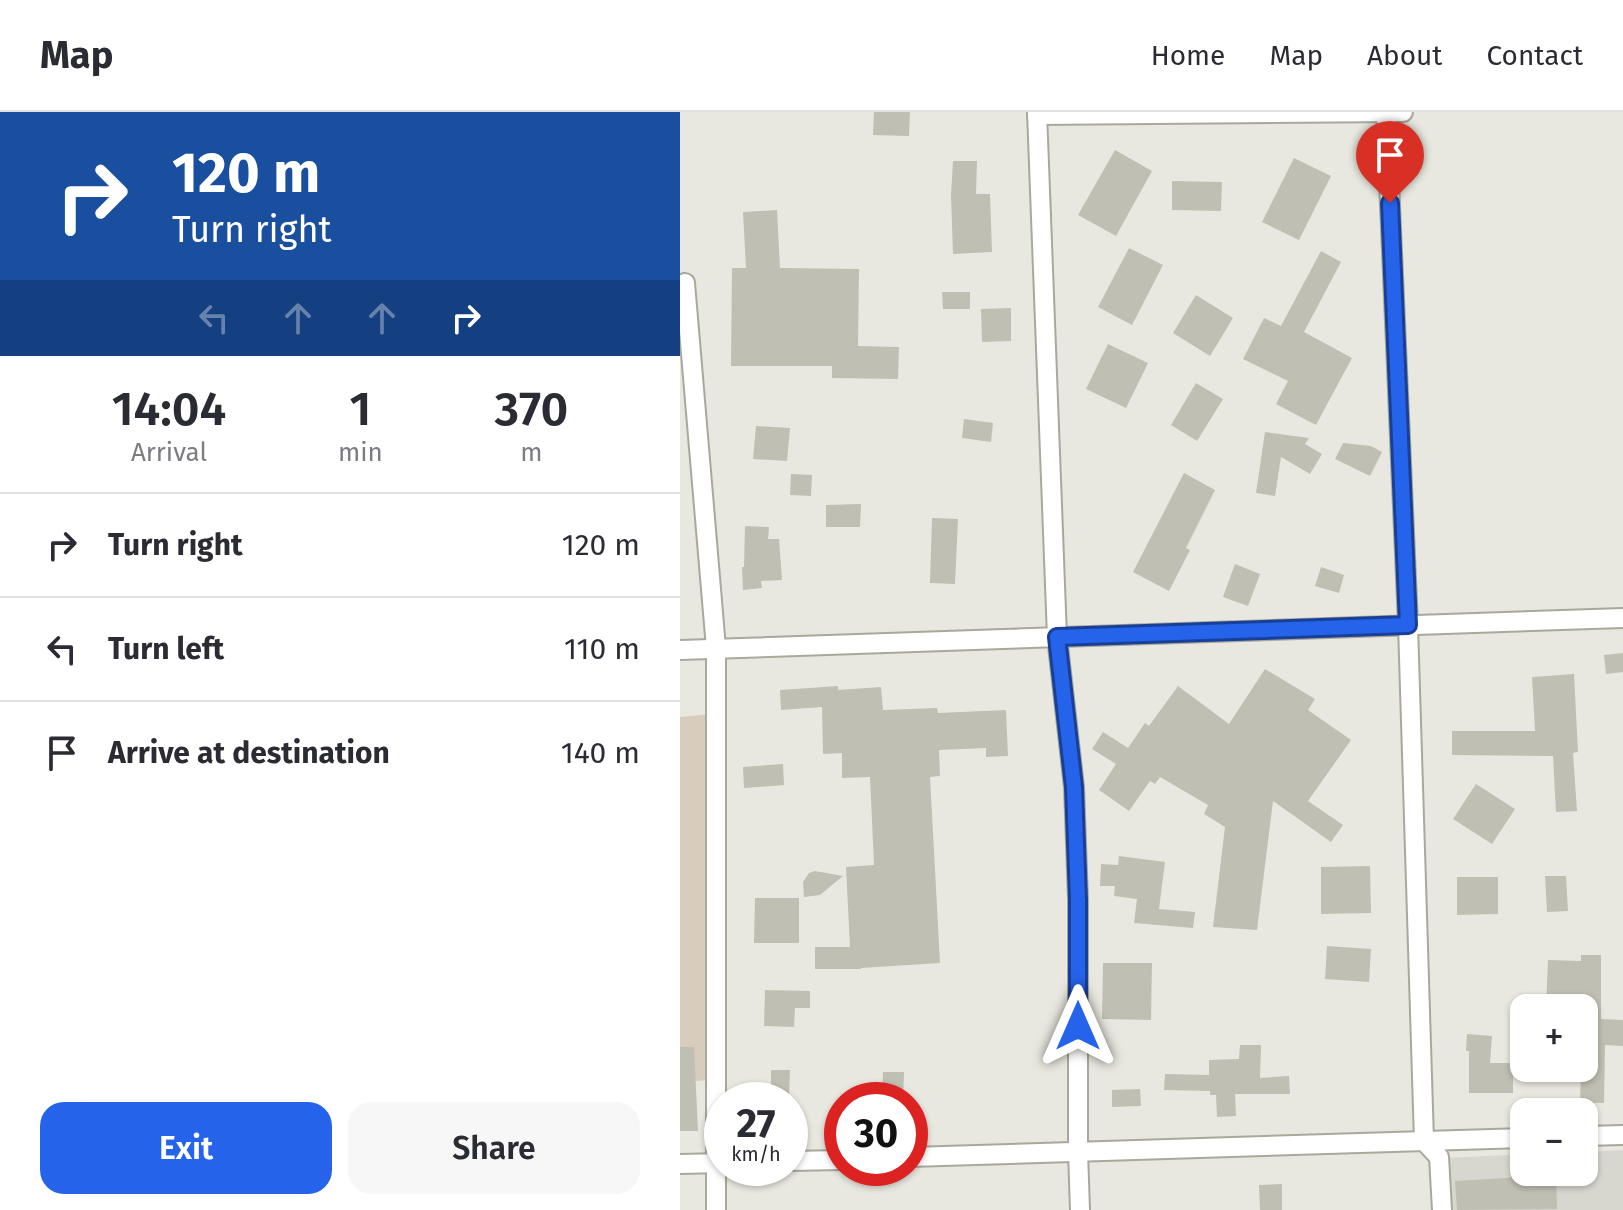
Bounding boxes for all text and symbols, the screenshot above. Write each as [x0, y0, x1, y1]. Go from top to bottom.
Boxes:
text: Map [40, 32, 113, 78]
text: Home [1151, 39, 1225, 72]
text: Map [1269, 39, 1323, 72]
text: About [1367, 39, 1442, 72]
text: Contact [1486, 39, 1583, 72]
pin [1356, 121, 1424, 203]
icon: arrive [1368, 133, 1412, 177]
text: 120 m [172, 140, 320, 207]
icon: right [40, 144, 144, 248]
text: Turn right [172, 208, 332, 252]
icon: left [192, 296, 236, 340]
icon: ahead [276, 296, 320, 340]
icon: ahead [360, 296, 404, 340]
icon: right [444, 296, 488, 340]
text: 14:04 [112, 380, 226, 438]
text: 1 [349, 380, 371, 438]
text: 370 [494, 380, 568, 438]
text: Arrival [131, 437, 207, 468]
text: min [338, 437, 383, 468]
text: m [520, 437, 543, 468]
icon: right [40, 523, 84, 567]
text: Turn right [108, 527, 243, 563]
text: 120 m [562, 527, 640, 563]
icon: left [40, 627, 84, 671]
text: Turn left [108, 631, 224, 667]
text: 110 m [564, 631, 640, 667]
icon: arrive [40, 731, 84, 775]
text: Arrive at destination [108, 735, 390, 771]
text: 140 m [561, 735, 640, 771]
position arrow [1036, 984, 1120, 1068]
map controls [1510, 994, 1598, 1186]
button: + [1510, 994, 1598, 1082]
speed limit sign: 30 [824, 1082, 928, 1186]
button: − [1510, 1098, 1598, 1186]
text: 27 [737, 1100, 776, 1148]
button: Exit [40, 1102, 332, 1194]
button: Share [348, 1102, 640, 1194]
text: km/h [731, 1142, 781, 1166]

